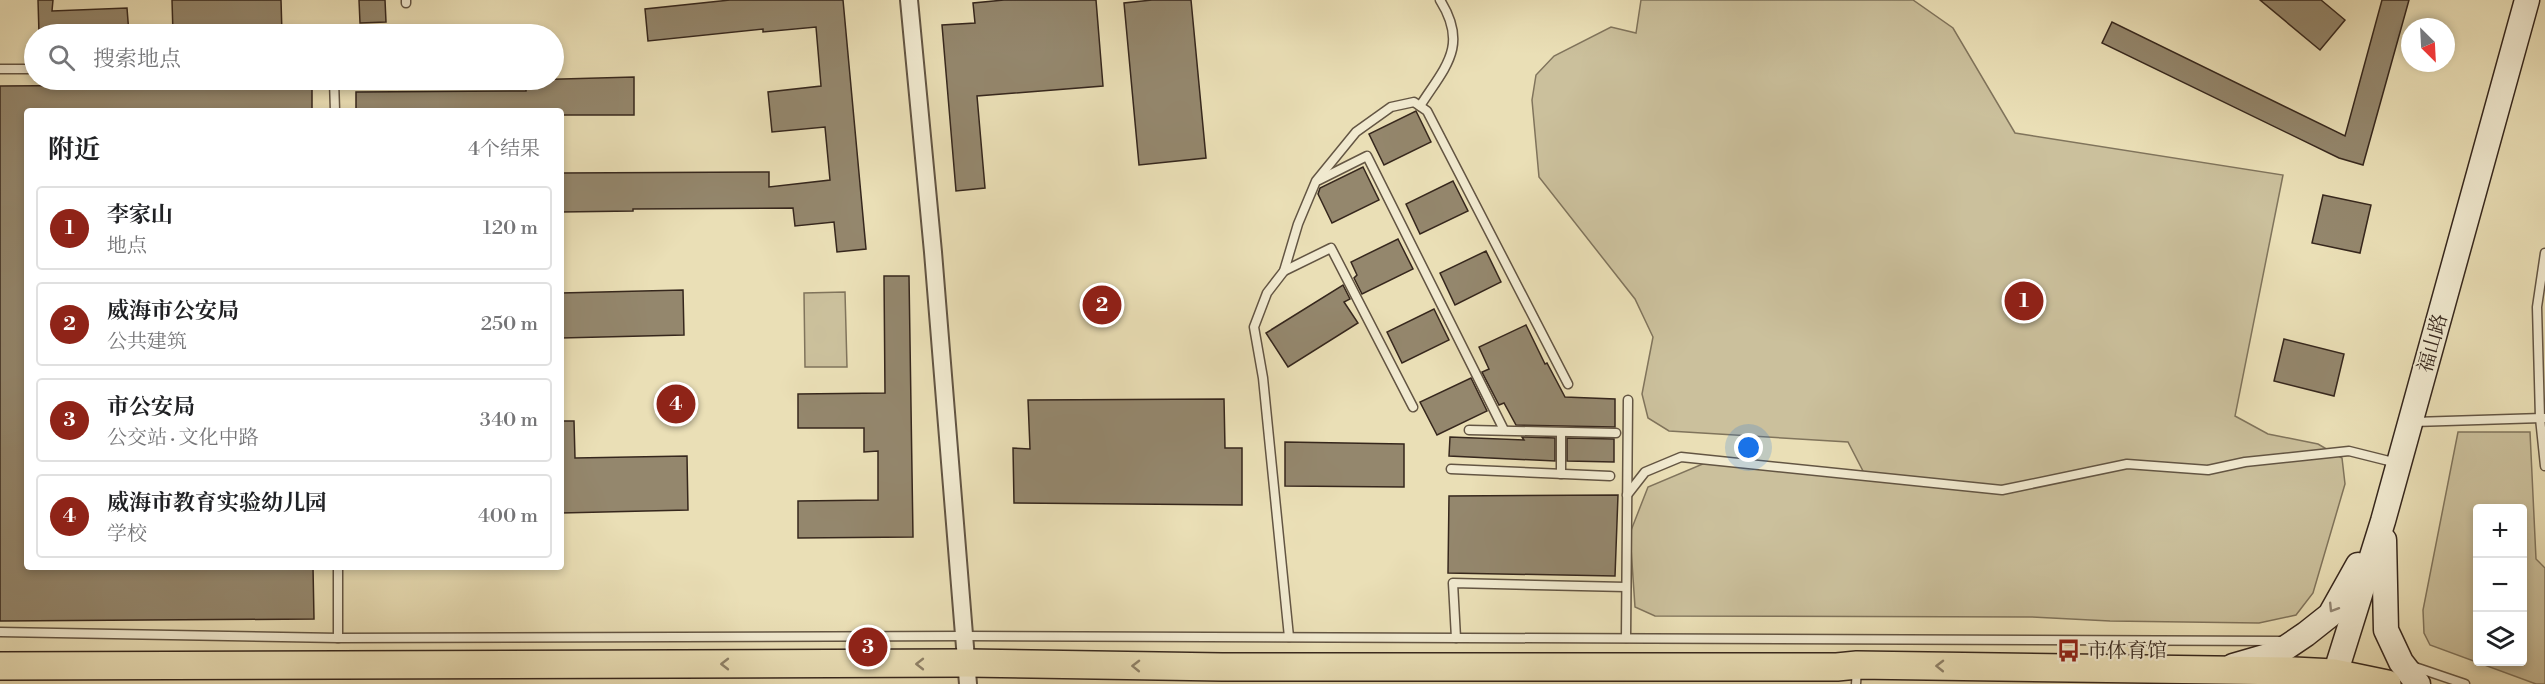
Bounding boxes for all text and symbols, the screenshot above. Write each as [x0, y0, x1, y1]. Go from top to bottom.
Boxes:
north arrow [2401, 18, 2455, 72]
search box [24, 24, 564, 90]
icon: search [45, 41, 78, 74]
text: 搜索地点 [93, 46, 181, 73]
text: 附近 [48, 134, 100, 166]
text: 4个结果 [468, 137, 540, 162]
text: 李家山 [107, 202, 173, 229]
text: 1 [65, 216, 74, 241]
text: 120 m [483, 216, 538, 241]
text: 地点 [107, 234, 147, 259]
pin: 1 [2004, 278, 2044, 324]
pin: 2 [1082, 282, 1122, 328]
text: 威海市公安局 [107, 298, 239, 325]
street label: 福山路 [2413, 311, 2454, 376]
text: 2 [63, 312, 76, 337]
text: 250 m [481, 312, 538, 337]
text: 公共建筑 [107, 330, 187, 355]
pin: 4 [656, 382, 696, 426]
text: 市公安局 [107, 394, 195, 421]
text: 3 [63, 408, 76, 433]
text: 340 m [480, 408, 538, 433]
text: 公交站 · 文化中路 [107, 426, 259, 451]
your location [1734, 433, 1763, 462]
text: 威海市教育实验幼儿园 [107, 490, 327, 517]
text: 4 [63, 504, 76, 529]
text: 400 m [478, 504, 538, 529]
map controls [2473, 504, 2527, 666]
button: + [2473, 504, 2527, 558]
text: 学校 [107, 522, 147, 547]
button: − [2473, 558, 2527, 612]
one-way arrow [2329, 602, 2341, 612]
button: layers [2473, 612, 2527, 666]
pin: 3 [848, 624, 888, 670]
bus stop icon: 市体育馆 [2056, 637, 2082, 663]
place label: 市体育馆 [2087, 639, 2167, 664]
one-way arrow [720, 658, 729, 670]
one-way arrow [915, 658, 924, 670]
one-way arrow [1131, 659, 1140, 672]
one-way arrow [1935, 660, 1944, 672]

